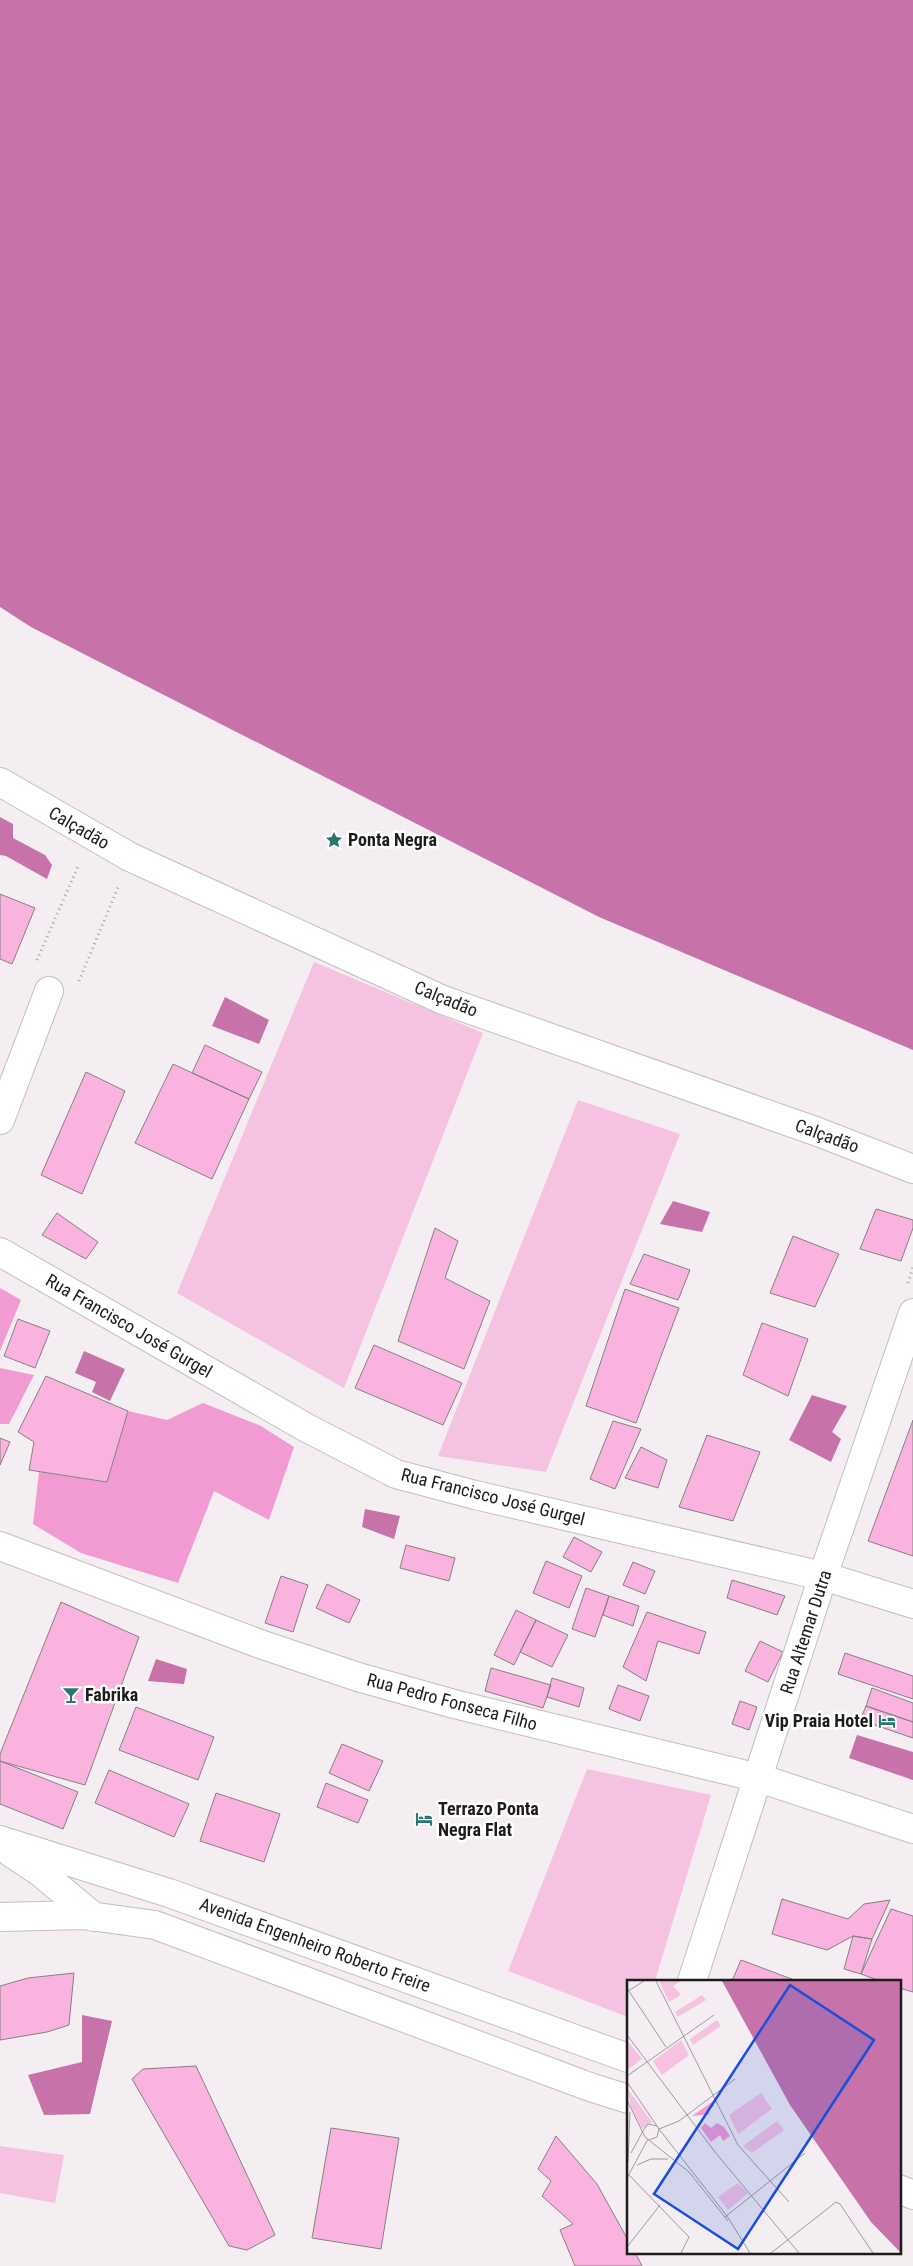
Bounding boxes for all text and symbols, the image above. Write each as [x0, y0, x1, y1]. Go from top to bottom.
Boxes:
street label: Calçadão [45, 802, 113, 853]
place label: Ponta Negra [348, 829, 437, 850]
place icon: Ponta Negra [324, 830, 344, 850]
street label: Calçadão [411, 976, 481, 1021]
street label: Calçadão [792, 1114, 862, 1157]
street label: Rua Francisco José Gurgel [42, 1269, 216, 1382]
street label: Rua Francisco José Gurgel [399, 1464, 587, 1530]
street label: Rua Altemar Dutra [776, 1567, 835, 1697]
street label: Rua Pedro Fonseca Filho [365, 1669, 540, 1734]
place label: Fabrika [85, 1684, 138, 1705]
bar icon: Fabrika [61, 1685, 81, 1705]
place label: Vip Praia Hotel [765, 1710, 873, 1731]
hotel icon: Vip Praia Hotel [877, 1711, 897, 1731]
place label: Terrazo Ponta Negra Flat [438, 1798, 539, 1840]
hotel icon: Terrazo Ponta Negra Flat [414, 1809, 434, 1829]
street label: Avenida Engenheiro Roberto Freire [197, 1893, 433, 1996]
inset map [627, 1980, 900, 2254]

